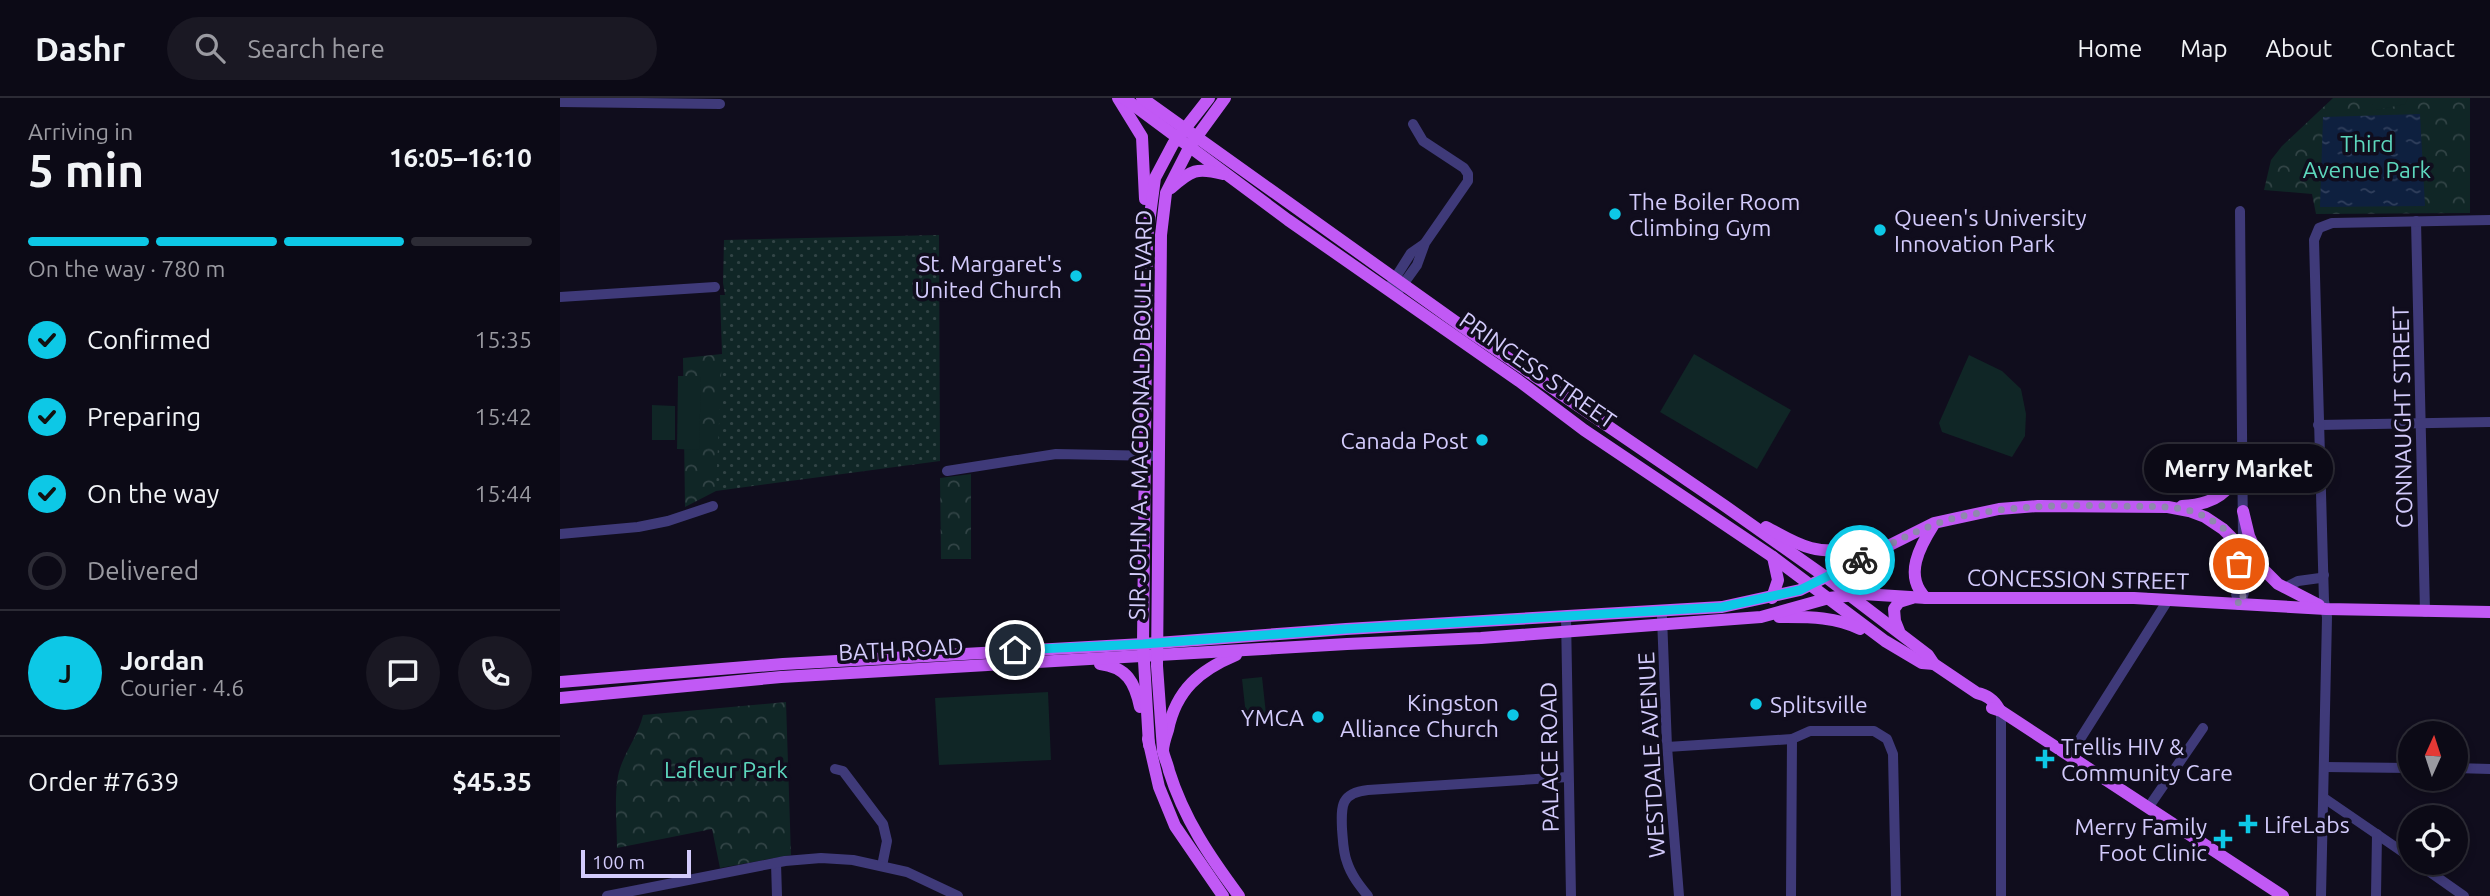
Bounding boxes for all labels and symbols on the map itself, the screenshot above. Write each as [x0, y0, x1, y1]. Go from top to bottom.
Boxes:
park label: Third Avenue Park [2303, 131, 2432, 182]
place label: The Boiler Room Climbing Gym [1629, 189, 1800, 240]
place label: Queen's University Innovation Park [1894, 205, 2087, 256]
marker: The Boiler Room Climbing Gym [1607, 206, 1623, 222]
street label: SIR JOHN A. MACDONALD BOULEVARD [1124, 210, 1156, 620]
marker: Queen's University Innovation Park [1872, 222, 1888, 238]
place label: St. Margaret's United Church [914, 251, 1062, 302]
marker: St. Margaret's United Church [1068, 268, 1084, 284]
street label: CONNAUGHT STREET [2388, 305, 2416, 528]
street label: PRINCESS STREET [1455, 307, 1621, 433]
place label: Canada Post [1341, 428, 1468, 453]
marker: Canada Post [1474, 432, 1490, 448]
callout: Merry Market [2144, 445, 2334, 494]
courier [1825, 525, 1895, 595]
pin [2209, 534, 2269, 594]
street label: CONCESSION STREET [1967, 565, 2190, 593]
pin [985, 620, 1045, 680]
street label: BATH ROAD [838, 633, 964, 665]
street label: WESTDALE AVENUE [1633, 651, 1669, 859]
street label: PALACE ROAD [1535, 682, 1563, 832]
place label: Kingston Alliance Church [1340, 690, 1499, 741]
place label: Splitsville [1770, 692, 1868, 717]
marker: Splitsville [1748, 696, 1764, 712]
place label: YMCA [1241, 705, 1304, 730]
marker: Kingston Alliance Church [1505, 707, 1521, 723]
marker: YMCA [1310, 709, 1326, 725]
north arrow [2398, 721, 2468, 791]
place label: Trellis HIV & Community Care [2061, 734, 2233, 785]
marker: Trellis HIV & Community Care [2035, 749, 2055, 769]
park label: Lafleur Park [664, 757, 788, 782]
place label: LifeLabs [2264, 812, 2350, 837]
place label: Merry Family Foot Clinic [2074, 814, 2207, 865]
marker: LifeLabs [2238, 814, 2258, 834]
marker: Merry Family Foot Clinic [2213, 829, 2233, 849]
scale bar [581, 847, 691, 879]

